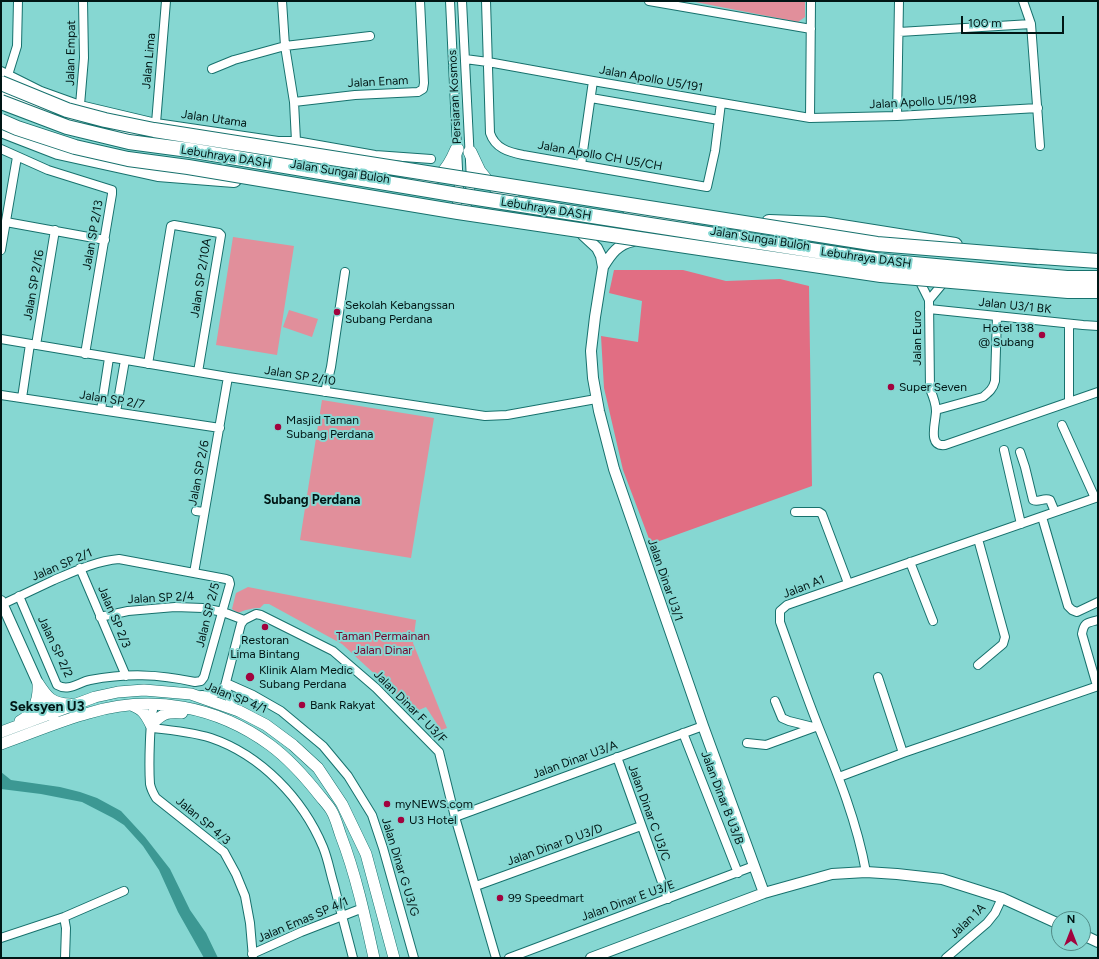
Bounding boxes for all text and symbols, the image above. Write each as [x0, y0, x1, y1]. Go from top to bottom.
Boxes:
scale bar [963, 8, 1066, 34]
text: 100 m [968, 16, 1002, 30]
street label: Jalan Empat [63, 20, 79, 86]
street label: Jalan Lima [139, 32, 159, 90]
street label: Persiaran Kosmos [445, 50, 465, 144]
street label: Jalan Apollo U5/191 [598, 63, 704, 95]
street label: Jalan Enam [347, 73, 409, 91]
street label: Jalan Apollo U5/198 [869, 92, 977, 112]
street label: Jalan Utama [180, 107, 248, 131]
street label: Jalan Apollo CH U5/CH [536, 138, 664, 174]
street label: Lebuhraya DASH [180, 143, 272, 171]
street label: Jalan Sungai Buloh [289, 157, 391, 187]
street label: Lebuhraya DASH [500, 195, 592, 223]
street label: Jalan SP 2/13 [80, 199, 106, 271]
street label: Jalan Sungai Buloh [709, 224, 811, 254]
street label: Jalan SP 2/10A [188, 237, 214, 319]
street label: Lebuhraya DASH [820, 245, 912, 271]
street label: Jalan SP 2/16 [21, 249, 47, 321]
street label: Jalan U3/1 BK [978, 295, 1052, 317]
place label: Sekolah Kebangssan Subang Perdana [345, 298, 455, 326]
marker: Sekolah Kebangssan Subang Perdana [332, 307, 342, 317]
street label: Jalan Euro [910, 310, 924, 366]
place label: Hotel 138 @ Subang [978, 321, 1034, 349]
marker: Hotel 138 @ Subang [1037, 330, 1047, 340]
street label: Jalan SP 2/10 [263, 363, 337, 389]
place label: Super Seven [899, 380, 967, 394]
marker: Super Seven [886, 382, 896, 392]
street label: Jalan SP 2/7 [78, 388, 146, 412]
place label: Masjid Taman Subang Perdana [286, 413, 373, 441]
marker: Masjid Taman Subang Perdana [273, 422, 283, 432]
street label: Jalan SP 2/6 [186, 439, 212, 507]
district label: Subang Perdana [263, 492, 361, 508]
street label: Jalan Dinar U3/1 [644, 537, 686, 623]
street label: Jalan SP 2/1 [30, 546, 94, 584]
street label: Jalan A1 [781, 572, 827, 602]
street label: Jalan SP 2/5 [193, 581, 223, 649]
street label: Jalan SP 2/3 [94, 584, 134, 650]
street label: Jalan SP 2/4 [127, 589, 195, 607]
street label: Jalan SP 2/2 [35, 614, 75, 680]
marker: Restoran Lima Bintang [260, 622, 270, 632]
park label: Taman Permainan Jalan Dinar [336, 629, 430, 657]
place label: Restoran Lima Bintang [230, 633, 300, 661]
place label: Klinik Alam Medic Subang Perdana [259, 663, 353, 691]
street label: Jalan Dinar F U3/F [371, 668, 449, 746]
marker: Klinik Alam Medic Subang Perdana [244, 671, 256, 683]
street label: Jalan SP 4/1 [203, 679, 269, 717]
place label: Bank Rakyat [310, 698, 375, 712]
district label: Seksyen U3 [10, 699, 84, 715]
marker: Bank Rakyat [297, 700, 307, 710]
street label: Jalan Dinar U3/A [531, 738, 619, 782]
street label: Jalan Dinar B U3/B [698, 749, 746, 847]
street label: Jalan Dinar C U3/C [625, 763, 673, 863]
street label: Jalan SP 4/3 [173, 794, 233, 848]
place label: myNEWS.com [395, 797, 473, 811]
marker: myNEWS.com [382, 799, 392, 809]
place label: U3 Hotel [409, 813, 457, 827]
marker: U3 Hotel [396, 815, 406, 825]
street label: Jalan Dinar G U3/G [378, 816, 422, 918]
street label: Jalan Dinar D U3/D [505, 821, 605, 869]
street label: Jalan Dinar E U3/E [579, 877, 677, 925]
place label: 99 Speedmart [508, 891, 584, 905]
marker: 99 Speedmart [495, 893, 505, 903]
street label: Jalan Emas SP 4/1 [256, 894, 350, 946]
street label: Jalan 1A [947, 901, 989, 941]
north arrow [1051, 911, 1091, 951]
text: N [1067, 913, 1075, 926]

